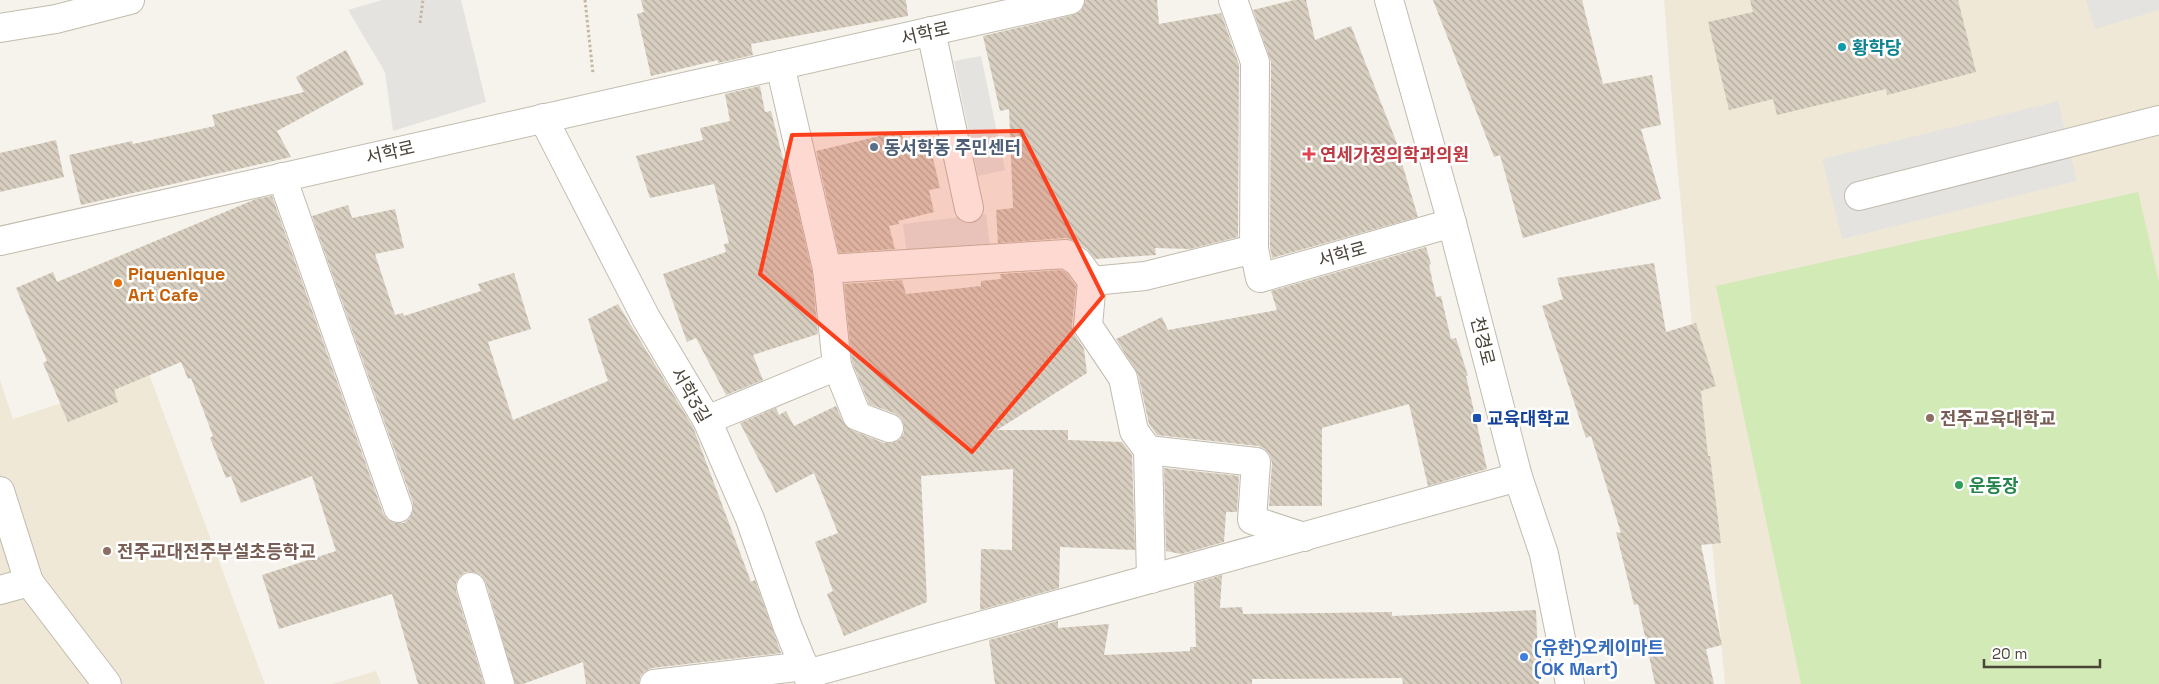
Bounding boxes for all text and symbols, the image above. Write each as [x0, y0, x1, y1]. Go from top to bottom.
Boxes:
street label: 서학로 [898, 16, 952, 50]
place label: 황학당 [1852, 36, 1902, 59]
marker: 황학당 [1836, 41, 1848, 53]
street label: 서학로 [363, 135, 417, 169]
place label: 동서학동 주민센터 [884, 136, 1021, 159]
marker: 동서학동 주민센터 [868, 141, 880, 153]
place label: 연세가정의학과의원 [1320, 143, 1469, 166]
marker: 연세가정의학과의원 [1302, 147, 1316, 161]
street label: 서학로 [1315, 236, 1369, 272]
place label: Piquenique Art Cafe [128, 262, 225, 306]
marker: Piquenique Art Cafe [112, 277, 124, 289]
street label: 천경로 [1466, 314, 1500, 368]
street label: 서학3길 [666, 363, 716, 427]
place label: 교육대학교 [1487, 407, 1570, 430]
place label: 전주교육대학교 [1940, 407, 2056, 430]
marker: 교육대학교 [1471, 412, 1483, 424]
marker: 전주교육대학교 [1924, 412, 1936, 424]
place label: 운동장 [1969, 474, 2019, 497]
marker: 운동장 [1953, 479, 1965, 491]
place label: 전주교대전주부설초등학교 [117, 540, 316, 563]
marker: 전주교대전주부설초등학교 [101, 545, 113, 557]
place label: (유한)오케이마트 (OK Mart) [1534, 636, 1664, 680]
scale bar [1984, 636, 2100, 668]
text: 20 m [1992, 644, 2027, 663]
marker: (유한)오케이마트 (OK Mart) [1518, 651, 1530, 663]

